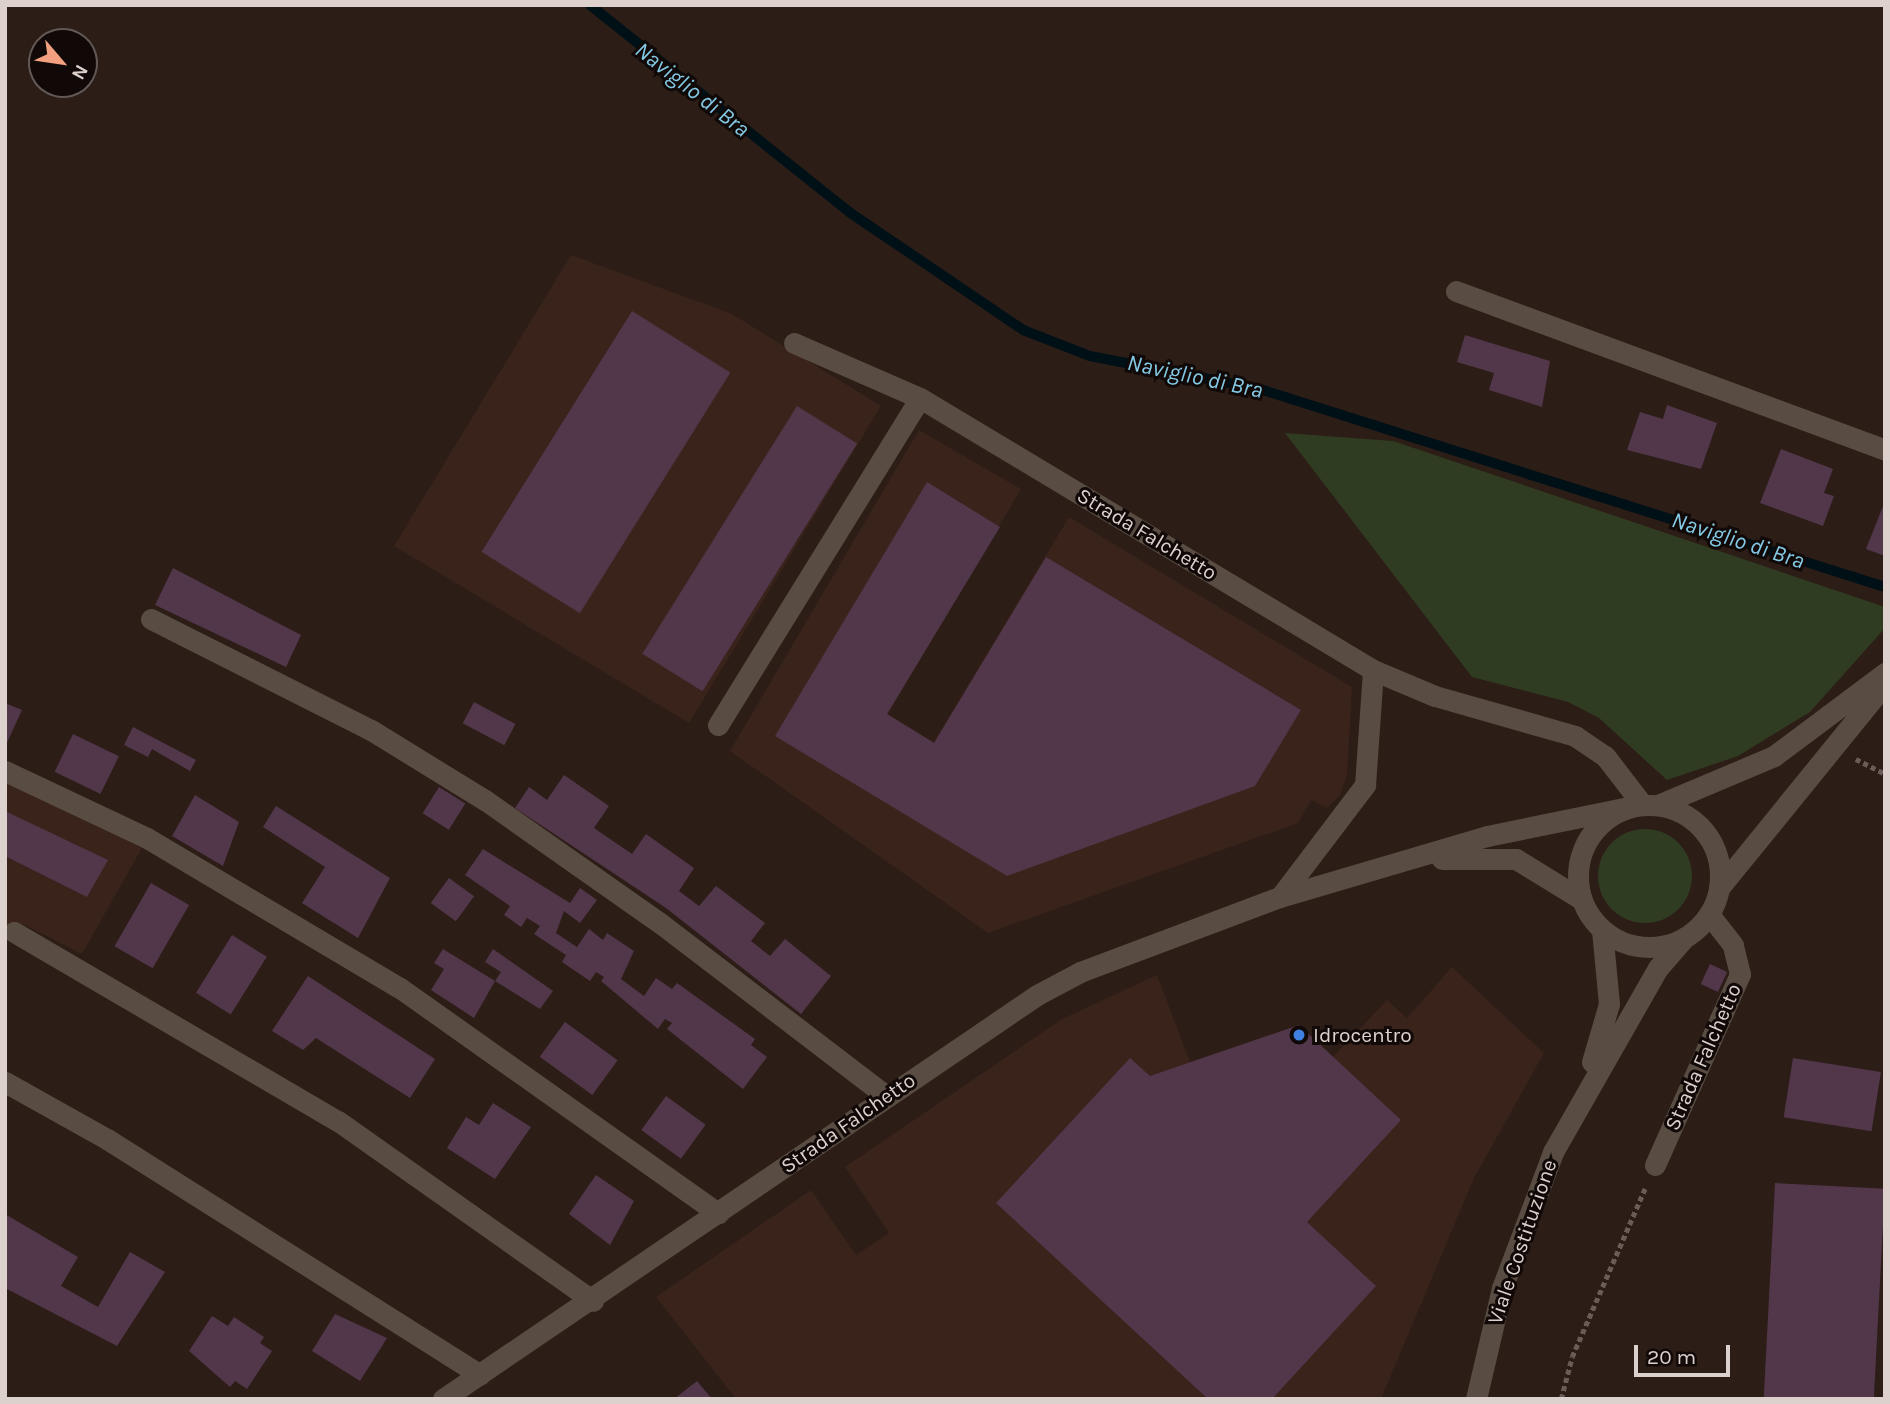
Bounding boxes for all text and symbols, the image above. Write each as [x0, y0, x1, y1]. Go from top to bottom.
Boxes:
north arrow [28, 28, 98, 98]
water label: Naviglio di Bra [629, 37, 755, 143]
text: N [67, 61, 93, 84]
water label: Naviglio di Bra [1125, 349, 1265, 405]
street label: Strada Falchetto [1073, 482, 1221, 586]
water label: Naviglio di Bra [1668, 507, 1808, 575]
street label: Strada Falchetto [1659, 980, 1747, 1134]
place label: Idrocentro [1313, 1022, 1412, 1048]
marker: Idrocentro [1291, 1027, 1307, 1043]
street label: Strada Falchetto [776, 1067, 920, 1179]
street label: Viale Costituzione [1482, 1156, 1562, 1328]
scale bar [1638, 1330, 1734, 1374]
text: 20 m [1647, 1345, 1696, 1369]

